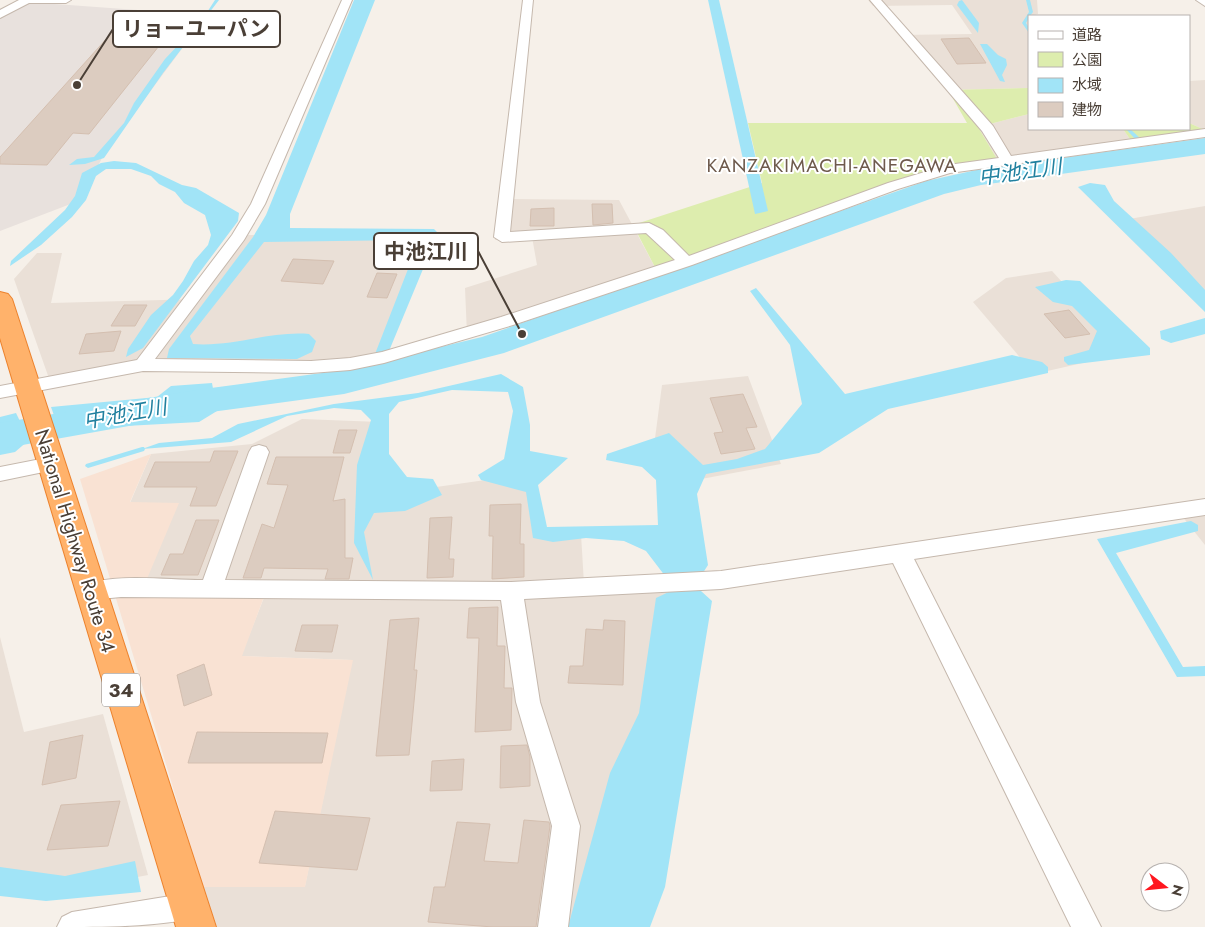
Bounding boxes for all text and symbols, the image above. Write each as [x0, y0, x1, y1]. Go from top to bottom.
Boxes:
callout: リョーユーパン [113, 11, 280, 47]
text: リョーユーパン [122, 14, 270, 44]
legend [1028, 15, 1190, 130]
text: 道路 [1072, 24, 1102, 46]
text: 公園 [1072, 49, 1102, 71]
text: 水域 [1072, 74, 1102, 96]
text: 建物 [1072, 99, 1102, 121]
water label: 中池江川 [976, 151, 1066, 193]
district label: KANZAKIMACHI-ANEGAWA [707, 152, 957, 179]
callout: 中池江川 [374, 233, 478, 269]
text: 中池江川 [384, 237, 468, 267]
water label: 中池江川 [81, 392, 171, 436]
street label: National Highway Route 34 [27, 426, 123, 657]
road number: 34 [102, 674, 140, 706]
north arrow [1140, 862, 1190, 912]
text: N [1166, 882, 1189, 899]

